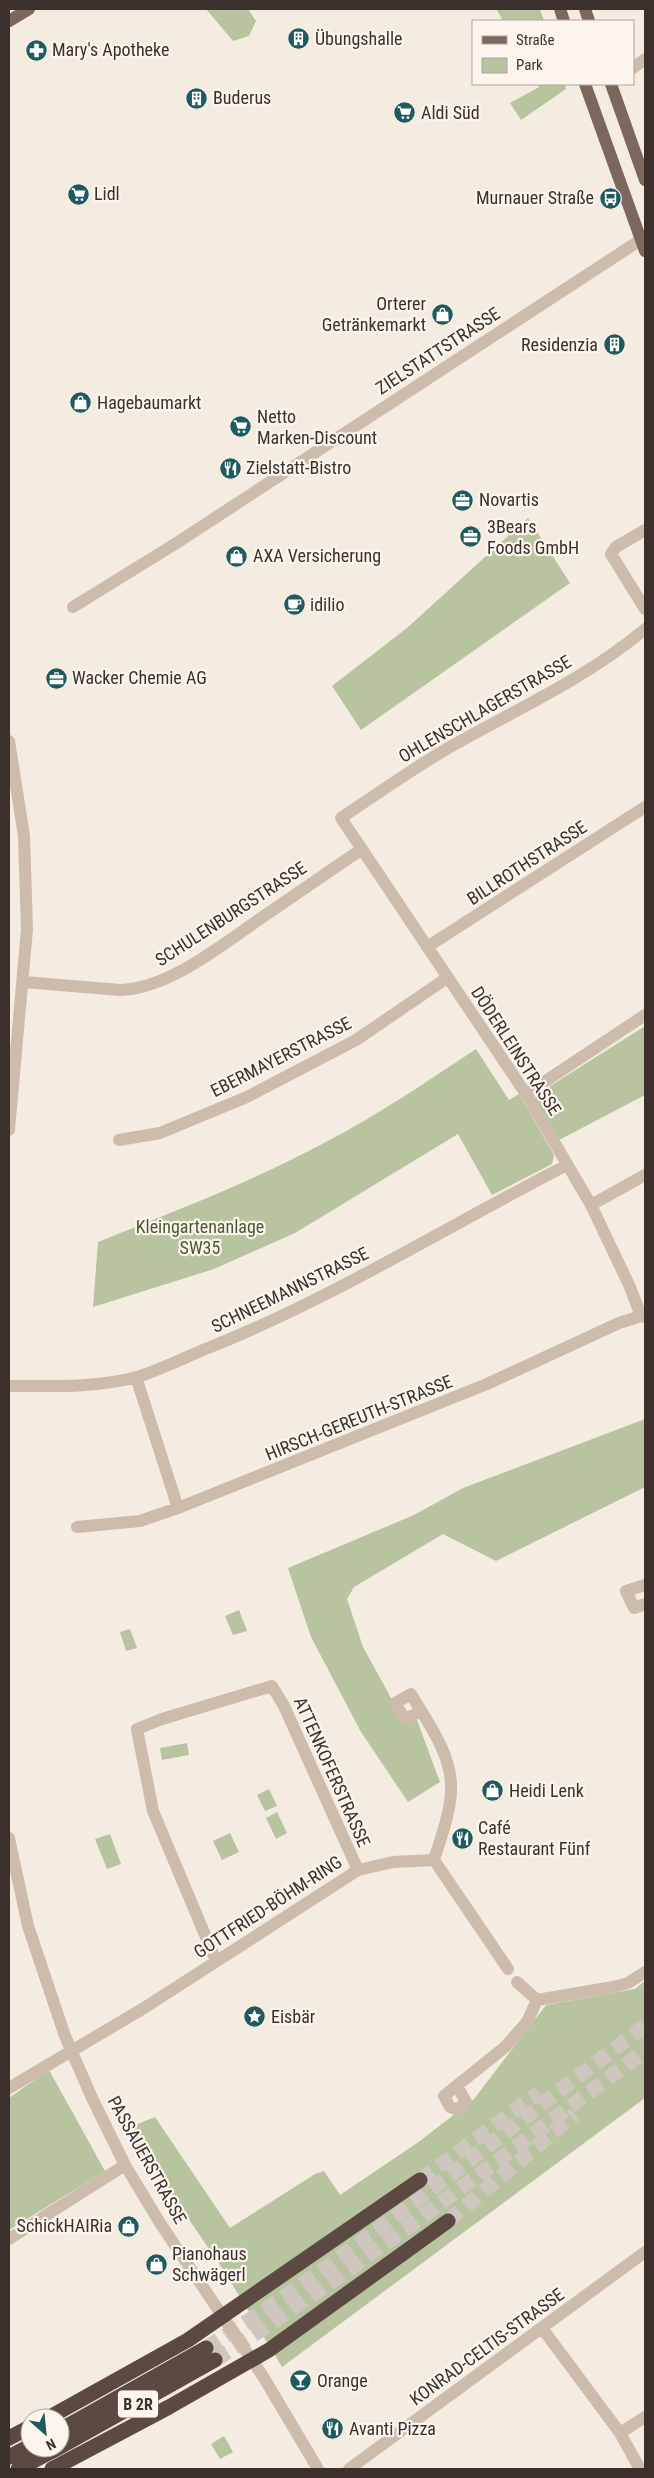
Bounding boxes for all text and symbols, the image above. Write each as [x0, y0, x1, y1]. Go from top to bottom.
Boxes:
legend [472, 20, 634, 85]
building icon: Übungshalle [287, 27, 311, 51]
place label: Übungshalle [315, 28, 403, 49]
text: Straße [516, 31, 555, 49]
pharmacy icon: Mary's Apotheke [24, 38, 48, 62]
place label: Mary's Apotheke [52, 39, 169, 60]
text: Park [516, 56, 543, 74]
building icon: Buderus [185, 86, 209, 110]
place label: Buderus [213, 87, 271, 108]
supermarket icon: Aldi Süd [393, 101, 417, 125]
place label: Aldi Süd [421, 102, 480, 123]
supermarket icon: Lidl [66, 182, 90, 206]
place label: Lidl [94, 183, 120, 204]
bus stop icon: Murnauer Straße [598, 186, 622, 210]
place label: Murnauer Straße [476, 187, 594, 208]
place label: Orterer Getränkemarkt [322, 293, 427, 335]
shop icon: Orterer Getränkemarkt [430, 302, 454, 326]
street label: ZIELSTATTSTRASSE [372, 303, 504, 399]
building icon: Residenzia [602, 333, 626, 357]
place label: Residenzia [521, 334, 598, 355]
shop icon: Hagebaumarkt [69, 391, 93, 415]
place label: Hagebaumarkt [97, 392, 201, 413]
place label: Netto Marken-Discount [257, 406, 377, 448]
supermarket icon: Netto Marken-Discount [229, 415, 253, 439]
restaurant icon: Zielstatt-Bistro [218, 456, 242, 480]
place label: Zielstatt-Bistro [246, 457, 351, 478]
office icon: Novartis [451, 488, 475, 512]
place label: Novartis [479, 489, 539, 510]
place label: 3Bears Foods GmbH [487, 516, 579, 558]
office icon: 3Bears Foods GmbH [459, 525, 483, 549]
shop icon: AXA Versicherung [225, 544, 249, 568]
place label: AXA Versicherung [253, 545, 381, 566]
cafe icon: idilio [282, 593, 306, 617]
place label: idilio [310, 594, 345, 615]
street label: OHLENSCHLAGERSTRASSE [395, 651, 575, 767]
office icon: Wacker Chemie AG [44, 666, 68, 690]
place label: Wacker Chemie AG [72, 667, 207, 688]
street label: BILLROTHSTRASSE [463, 816, 591, 909]
street label: SCHULENBURGSTRASSE [151, 857, 310, 970]
street label: DÖDERLEINSTRASSE [467, 982, 566, 1119]
street label: EBERMAYERSTRASSE [207, 1012, 355, 1101]
park label: Kleingartenanlage SW35 [136, 1216, 264, 1258]
street label: SCHNEEMANNSTRASSE [208, 1242, 372, 1337]
street label: HIRSCH-GEREUTH-STRASSE [262, 1370, 455, 1465]
street label: ATTENKOFERSTRASSE [290, 1694, 375, 1850]
shop icon: Heidi Lenk [481, 1779, 505, 1803]
place label: Heidi Lenk [509, 1780, 584, 1801]
place label: Café Restaurant Fünf [478, 1817, 591, 1859]
restaurant icon: Café Restaurant Fünf [450, 1826, 474, 1850]
street label: GOTTFRIED-BÖHM-RING [190, 1851, 346, 1962]
place icon: Eisbär [243, 2005, 267, 2029]
place label: Eisbär [271, 2006, 316, 2027]
street label: PASSAUERSTRASSE [104, 2092, 191, 2227]
shop icon: SchickHAIRia [116, 2214, 140, 2238]
place label: SchickHAIRia [17, 2215, 112, 2236]
place label: Pianohaus Schwägerl [172, 2243, 247, 2285]
shop icon: Pianohaus Schwägerl [144, 2252, 168, 2276]
street label: KONRAD-CELTIS-STRASSE [406, 2284, 568, 2410]
bar icon: Orange [289, 2369, 313, 2393]
place label: Orange [317, 2370, 368, 2391]
road number: B 2R [118, 2390, 158, 2418]
north arrow [20, 2408, 70, 2458]
restaurant icon: Avanti Pizza [321, 2417, 345, 2441]
place label: Avanti Pizza [349, 2418, 436, 2439]
text: N [43, 2436, 58, 2454]

